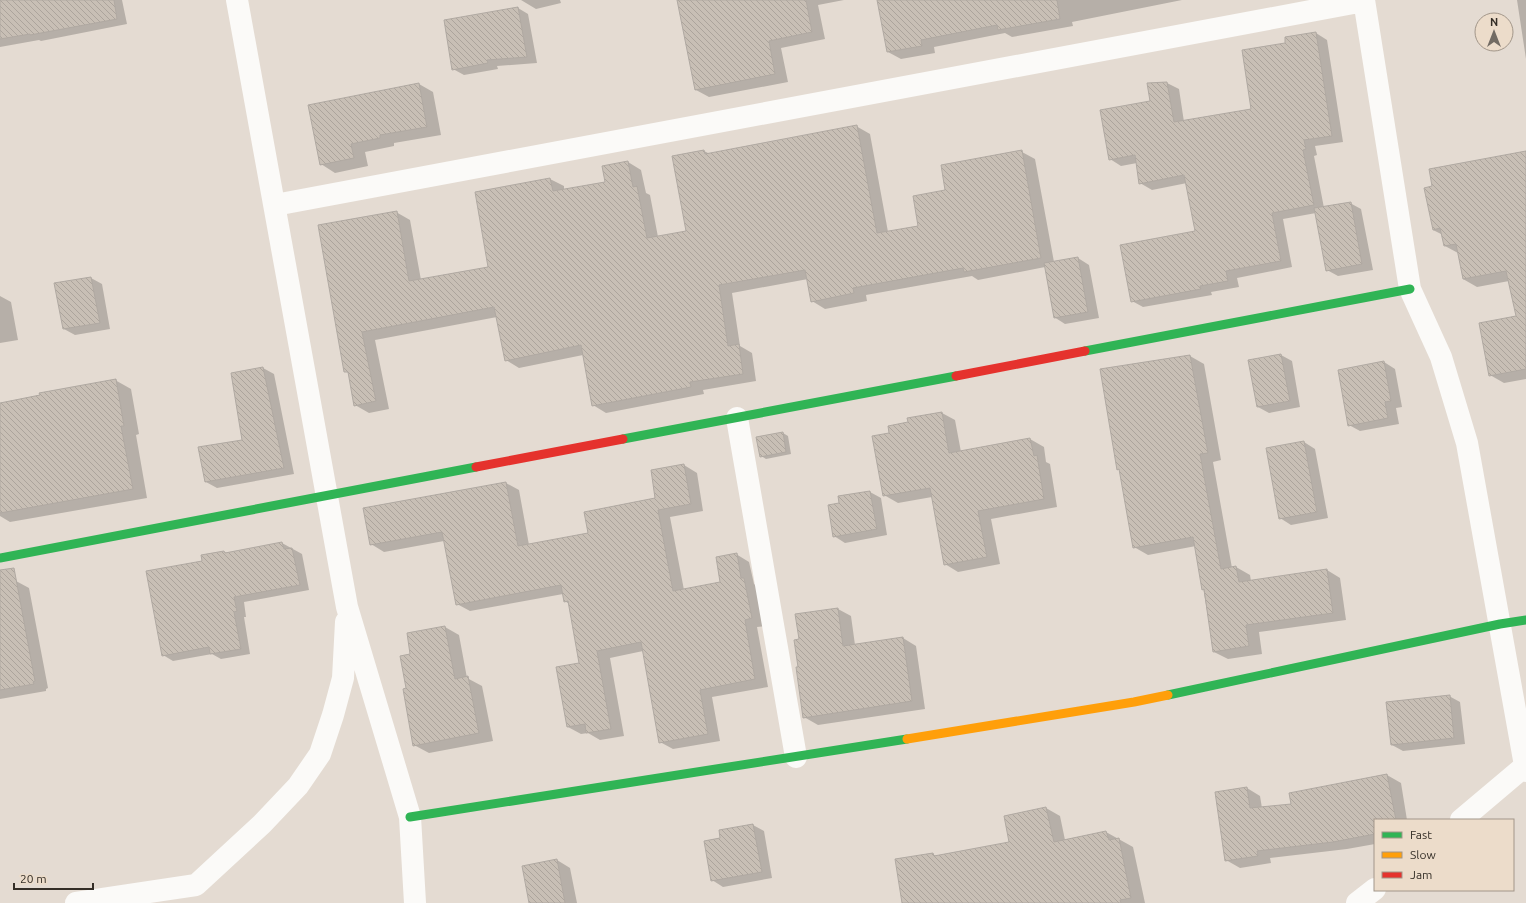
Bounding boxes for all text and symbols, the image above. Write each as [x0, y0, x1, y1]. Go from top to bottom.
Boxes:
north arrow [1474, 12, 1514, 52]
text: N [1490, 16, 1498, 28]
legend [1374, 819, 1514, 891]
text: Fast [1410, 828, 1432, 841]
text: Slow [1410, 848, 1436, 861]
scale bar [14, 865, 93, 891]
text: Jam [1410, 868, 1432, 881]
text: 20 m [20, 872, 47, 885]

